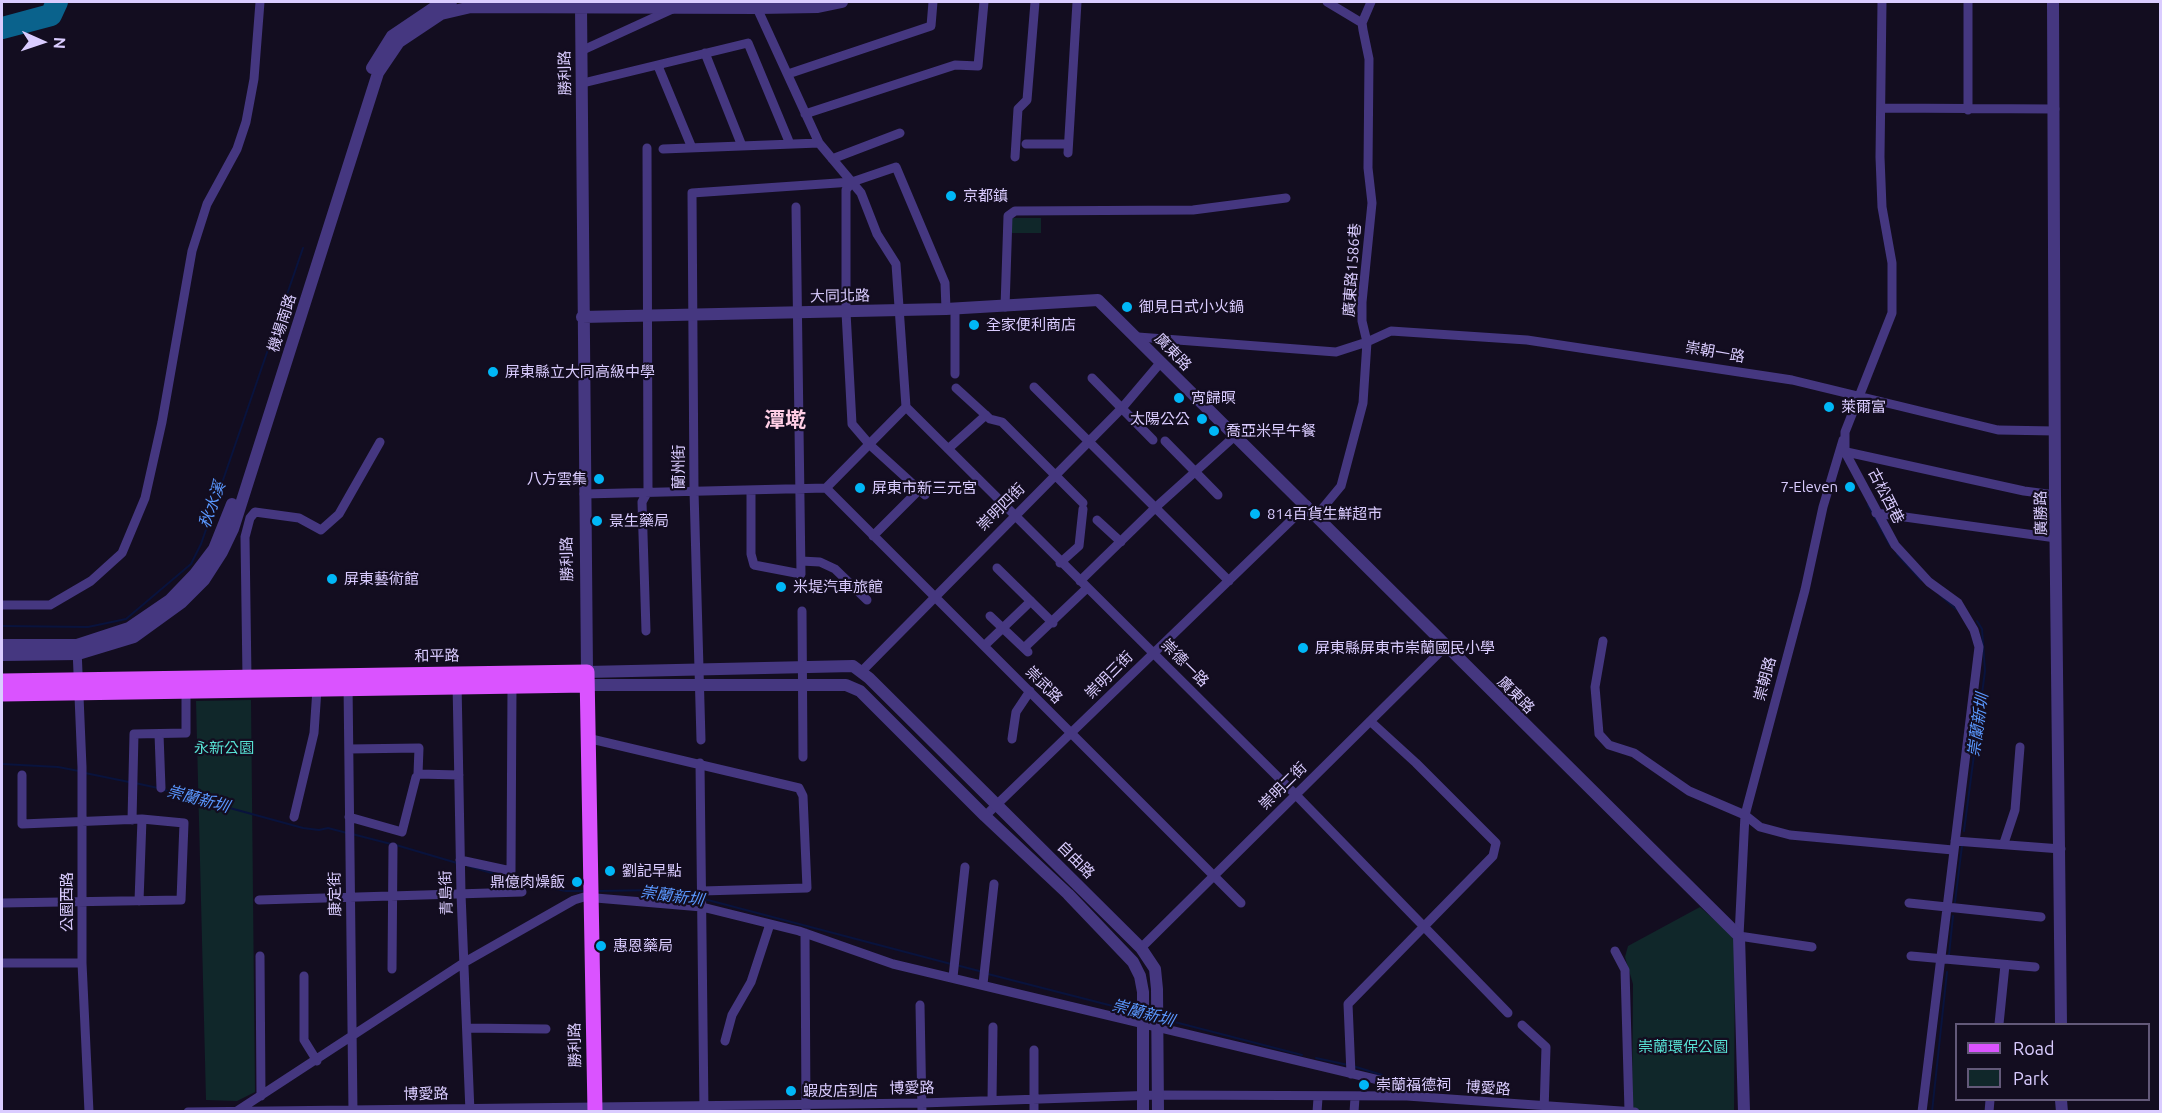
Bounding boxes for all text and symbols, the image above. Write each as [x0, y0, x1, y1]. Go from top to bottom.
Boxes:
north arrow [12, 12, 72, 72]
text: N [51, 37, 69, 49]
street label: 勝利路 [556, 50, 574, 96]
place label: 京都鎮 [963, 187, 1008, 205]
marker: 京都鎮 [944, 189, 958, 203]
street label: 廣東路1586巷 [1340, 223, 1364, 317]
street label: 大同北路 [810, 286, 870, 306]
street label: 機場南路 [264, 292, 300, 354]
place label: 御見日式小火鍋 [1139, 298, 1244, 316]
marker: 御見日式小火鍋 [1120, 300, 1134, 314]
place label: 全家便利商店 [986, 316, 1076, 334]
marker: 全家便利商店 [967, 318, 981, 332]
street label: 廣東路 [1151, 330, 1195, 374]
street label: 崇朝一路 [1684, 338, 1746, 366]
place label: 屏東縣立大同高級中學 [505, 363, 655, 381]
marker: 屏東縣立大同高級中學 [486, 365, 500, 379]
place label: 宵歸暝 [1191, 389, 1236, 407]
marker: 宵歸暝 [1172, 391, 1186, 405]
place label: 萊爾富 [1841, 398, 1886, 416]
marker: 萊爾富 [1822, 400, 1836, 414]
district label: 潭墘 [764, 407, 806, 433]
place label: 太陽公公 [1130, 410, 1190, 428]
marker: 太陽公公 [1195, 412, 1209, 426]
place label: 喬亞米早午餐 [1226, 422, 1316, 440]
marker: 喬亞米早午餐 [1207, 424, 1221, 438]
street label: 蘭州街 [670, 445, 688, 489]
street label: 古松西巷 [1864, 465, 1908, 527]
place label: 八方雲集 [527, 470, 587, 488]
marker: 八方雲集 [592, 472, 606, 486]
place label: 7-Eleven [1780, 478, 1838, 496]
water label: 秋水溪 [195, 479, 229, 531]
place label: 屏東市新三元宮 [872, 479, 977, 497]
street label: 崇明四街 [973, 479, 1029, 535]
marker: 7-Eleven [1843, 480, 1857, 494]
marker: 屏東市新三元宮 [853, 481, 867, 495]
street label: 廣勝路 [2032, 490, 2050, 536]
place label: 814百貨生鮮超市 [1267, 505, 1382, 523]
marker: 814百貨生鮮超市 [1248, 507, 1262, 521]
place label: 景生藥局 [609, 512, 669, 530]
marker: 景生藥局 [590, 514, 604, 528]
street label: 勝利路 [558, 536, 576, 582]
place label: 屏東藝術館 [344, 570, 419, 588]
marker: 屏東藝術館 [325, 572, 339, 586]
place label: 米堤汽車旅館 [793, 578, 883, 596]
marker: 米堤汽車旅館 [774, 580, 788, 594]
street label: 崇德一路 [1157, 635, 1213, 691]
place label: 屏東縣屏東市崇蘭國民小學 [1315, 639, 1495, 657]
marker: 屏東縣屏東市崇蘭國民小學 [1296, 641, 1310, 655]
street label: 和平路 [414, 647, 460, 665]
street label: 崇明三街 [1081, 647, 1137, 703]
street label: 崇朝路 [1750, 655, 1780, 703]
street label: 崇武路 [1022, 663, 1066, 707]
street label: 廣東路 [1494, 673, 1538, 717]
water label: 崇蘭新圳 [1964, 692, 1992, 758]
park label: 永新公園 [194, 739, 254, 757]
street label: 崇明二街 [1255, 758, 1311, 814]
water label: 崇蘭新圳 [165, 781, 231, 817]
street label: 自由路 [1054, 838, 1098, 882]
place label: 劉記早點 [622, 862, 682, 880]
marker: 劉記早點 [603, 864, 617, 878]
street label: 青島街 [436, 870, 456, 916]
street label: 康定街 [326, 871, 344, 917]
street label: 公園西路 [58, 872, 76, 932]
place label: 鼎億肉燥飯 [490, 873, 565, 891]
marker: 鼎億肉燥飯 [570, 875, 584, 889]
water label: 崇蘭新圳 [639, 882, 705, 910]
place label: 惠恩藥局 [613, 937, 673, 955]
marker: 惠恩藥局 [594, 939, 608, 953]
water label: 崇蘭新圳 [1110, 995, 1176, 1031]
street label: 勝利路 [566, 1022, 584, 1068]
legend [1955, 1023, 2150, 1101]
park label: 崇蘭環保公園 [1638, 1038, 1728, 1056]
text: Road [2013, 1038, 2055, 1058]
text: Park [2013, 1068, 2049, 1088]
place label: 崇蘭福德祠 [1376, 1076, 1451, 1094]
street label: 博愛路 [1465, 1077, 1511, 1099]
marker: 崇蘭福德祠 [1357, 1078, 1371, 1092]
street label: 博愛路 [889, 1079, 935, 1097]
place label: 蝦皮店到店 [803, 1082, 878, 1100]
marker: 蝦皮店到店 [784, 1084, 798, 1098]
street label: 博愛路 [403, 1085, 449, 1103]

